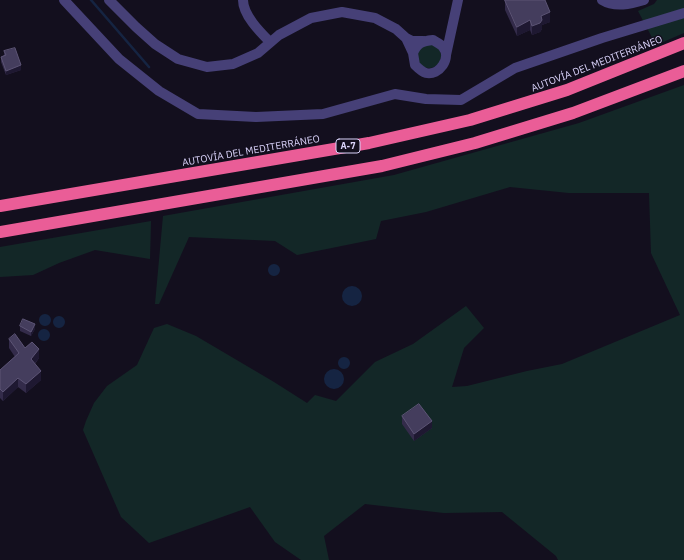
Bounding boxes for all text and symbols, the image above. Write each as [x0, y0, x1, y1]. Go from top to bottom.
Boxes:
street label: AUTOVÍA DEL MEDITERRÁNEO [530, 33, 664, 95]
street label: AUTOVÍA DEL MEDITERRÁNEO [181, 133, 321, 169]
road number: A-7 [336, 139, 360, 153]

